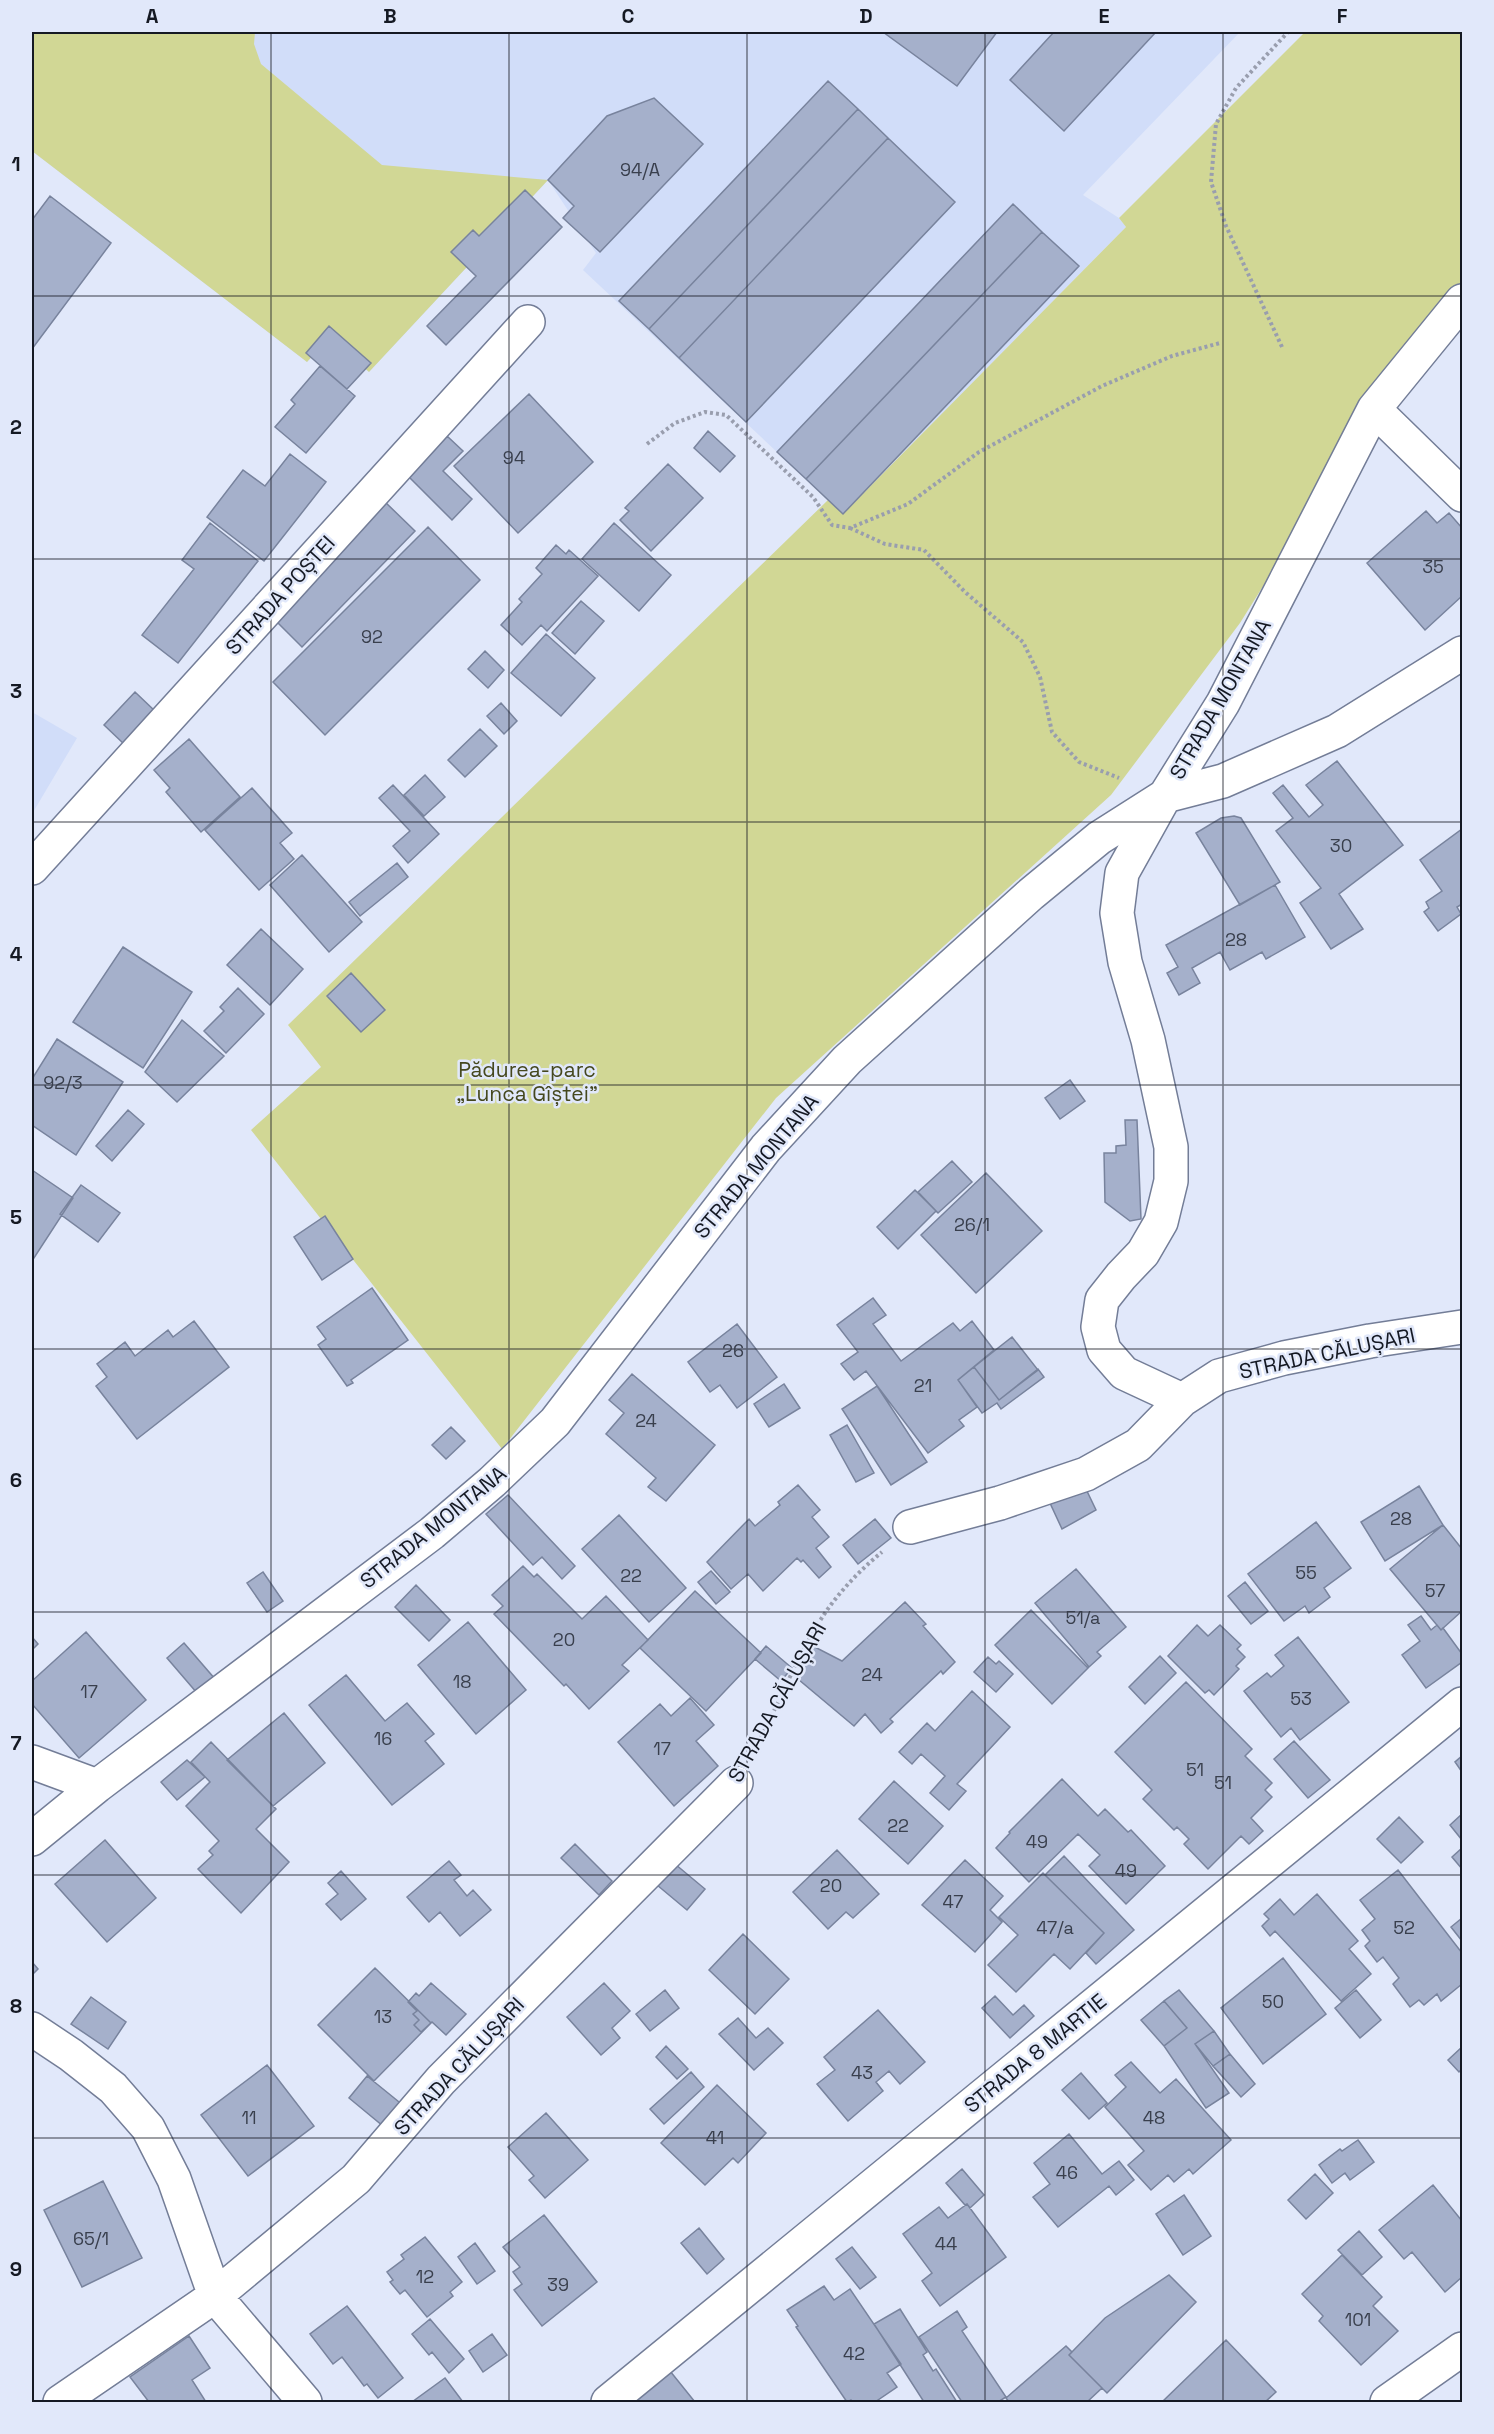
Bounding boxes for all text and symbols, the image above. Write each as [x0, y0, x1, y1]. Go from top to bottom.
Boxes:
text: A [146, 3, 159, 29]
text: B [383, 3, 397, 29]
text: C [622, 3, 635, 29]
text: D [859, 3, 873, 29]
text: E [1098, 3, 1110, 29]
text: F [1337, 3, 1348, 29]
text: 1 [11, 151, 21, 177]
house number: 94/A [620, 158, 660, 181]
text: 2 [10, 414, 22, 440]
house number: 94 [503, 446, 525, 469]
street label: STRADA POȘTEI [219, 530, 341, 660]
house number: 35 [1422, 555, 1444, 578]
street label: STRADA MONTANA [1163, 614, 1277, 784]
house number: 92 [361, 625, 383, 648]
text: 3 [10, 678, 22, 704]
house number: 30 [1330, 834, 1352, 857]
house number: 28 [1225, 928, 1247, 951]
text: 4 [10, 941, 23, 967]
park label: Pădurea-parc „Lunca Gîștei” [456, 1056, 598, 1107]
house number: 92/3 [43, 1071, 83, 1094]
street label: STRADA MONTANA [688, 1088, 824, 1244]
text: 5 [10, 1204, 22, 1230]
house number: 26/1 [954, 1213, 990, 1236]
street label: STRADA CĂLUȘARI [1237, 1321, 1417, 1385]
house number: 26 [722, 1339, 744, 1362]
house number: 21 [914, 1374, 932, 1397]
house number: 24 [635, 1409, 657, 1432]
street label: STRADA MONTANA [354, 1460, 512, 1594]
text: 6 [10, 1467, 22, 1493]
house number: 28 [1390, 1507, 1412, 1530]
house number: 55 [1295, 1561, 1317, 1584]
house number: 22 [620, 1564, 642, 1587]
house number: 57 [1425, 1579, 1445, 1602]
house number: 51/a [1066, 1606, 1100, 1629]
street label: STRADA CĂLUȘARI [722, 1617, 832, 1787]
house number: 20 [553, 1628, 575, 1651]
house number: 24 [861, 1663, 883, 1686]
house number: 18 [453, 1670, 471, 1693]
house number: 17 [80, 1680, 98, 1703]
house number: 53 [1290, 1687, 1312, 1710]
house number: 16 [374, 1727, 392, 1750]
text: 7 [10, 1730, 22, 1756]
house number: 17 [653, 1737, 671, 1760]
house number: 51 [1186, 1758, 1204, 1781]
house number: 51 [1214, 1771, 1232, 1794]
house number: 22 [887, 1814, 909, 1837]
house number: 49 [1026, 1830, 1048, 1853]
house number: 49 [1115, 1859, 1137, 1882]
house number: 20 [820, 1874, 842, 1897]
house number: 47 [943, 1890, 963, 1913]
house number: 47/a [1036, 1916, 1074, 1939]
house number: 52 [1393, 1916, 1415, 1939]
street label: STRADA 8 MARTIE [958, 1987, 1112, 2119]
house number: 50 [1262, 1990, 1284, 2013]
street label: STRADA CĂLUȘARI [388, 1991, 530, 2141]
text: 8 [10, 1993, 22, 2019]
house number: 13 [374, 2005, 392, 2028]
house number: 43 [851, 2061, 873, 2084]
house number: 11 [241, 2106, 257, 2129]
house number: 48 [1143, 2106, 1165, 2129]
house number: 41 [706, 2126, 724, 2149]
house number: 46 [1056, 2161, 1078, 2184]
house number: 65/1 [73, 2227, 109, 2250]
house number: 44 [935, 2232, 957, 2255]
text: 9 [10, 2256, 22, 2282]
house number: 12 [416, 2265, 434, 2288]
house number: 39 [547, 2273, 569, 2296]
house number: 101 [1345, 2308, 1371, 2331]
house number: 42 [843, 2342, 865, 2365]

